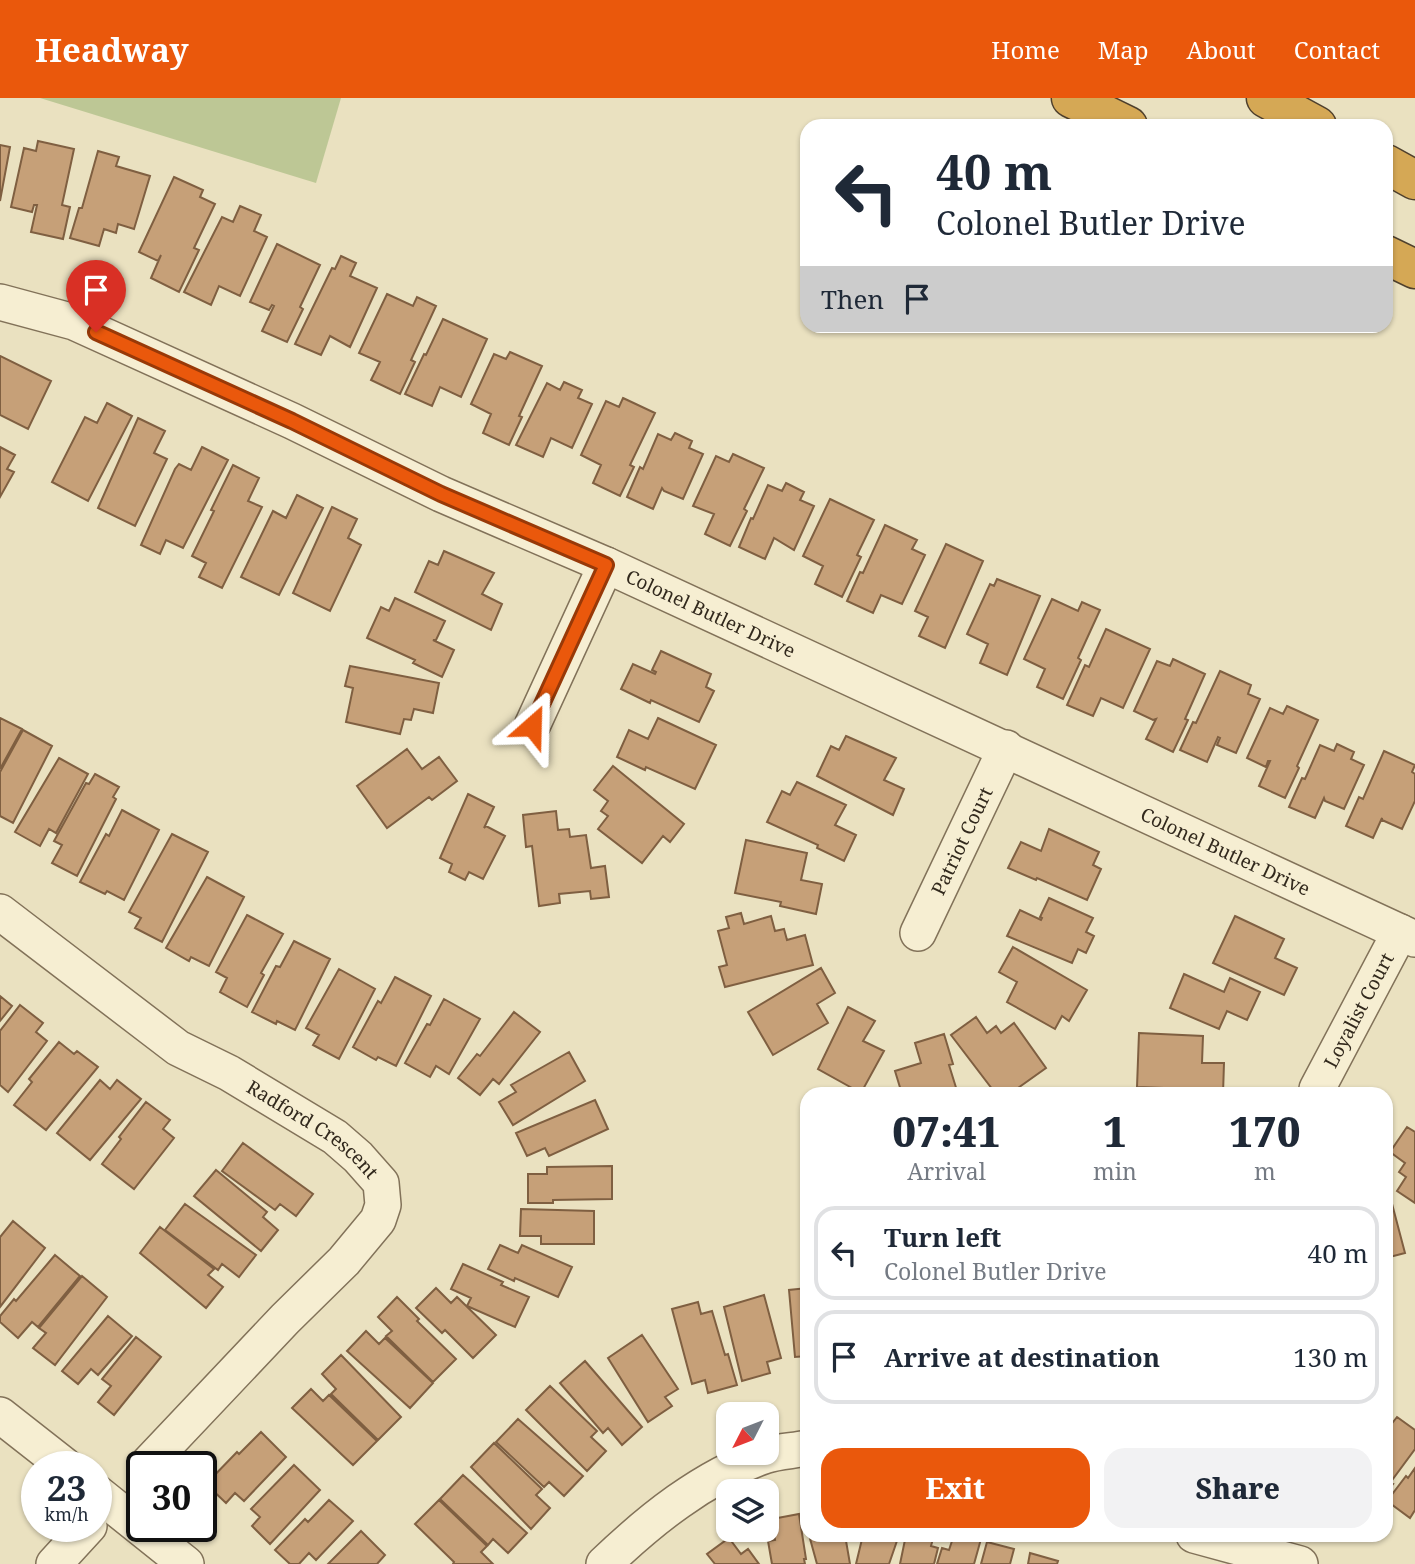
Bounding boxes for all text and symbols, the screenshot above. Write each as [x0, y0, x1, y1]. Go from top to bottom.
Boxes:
text: Headway [35, 27, 189, 72]
text: Home [991, 33, 1060, 66]
text: Map [1098, 33, 1149, 66]
text: About [1187, 33, 1256, 66]
text: Contact [1294, 33, 1380, 66]
text: 40 m [936, 138, 1052, 204]
icon: left [821, 147, 912, 238]
text: Colonel Butler Drive [936, 201, 1246, 244]
pin [66, 260, 126, 332]
icon: arrive [77, 271, 115, 309]
icon: arrive [898, 280, 936, 318]
text: Then [821, 281, 884, 317]
street label: Colonel Butler Drive [622, 563, 800, 664]
position arrow [495, 689, 569, 763]
street label: Patriot Court [925, 782, 999, 899]
street label: Colonel Butler Drive [1136, 801, 1314, 902]
street label: Loyalist Court [1318, 948, 1400, 1072]
street label: Radford Crescent [242, 1074, 385, 1185]
text: 07:41 [892, 1102, 1001, 1159]
text: 1 [1103, 1102, 1127, 1159]
text: 170 [1229, 1102, 1301, 1159]
text: Arrival [907, 1155, 986, 1187]
text: min [1093, 1155, 1137, 1187]
text: m [1254, 1155, 1276, 1187]
text: Turn left [884, 1219, 1001, 1255]
icon: left [825, 1234, 863, 1272]
text: 40 m [1308, 1235, 1368, 1271]
text: Colonel Butler Drive [884, 1255, 1107, 1287]
icon: arrive [825, 1338, 863, 1376]
text: Arrive at destination [884, 1339, 1160, 1375]
text: 130 m [1293, 1339, 1368, 1375]
north arrow [716, 1402, 779, 1465]
map controls [716, 1402, 779, 1542]
button: Exit [821, 1448, 1090, 1528]
button: Share [1104, 1448, 1372, 1528]
speed limit sign: 30 [126, 1451, 217, 1542]
text: 23 [47, 1464, 86, 1511]
button: layers [716, 1479, 779, 1542]
text: km/h [44, 1502, 89, 1526]

